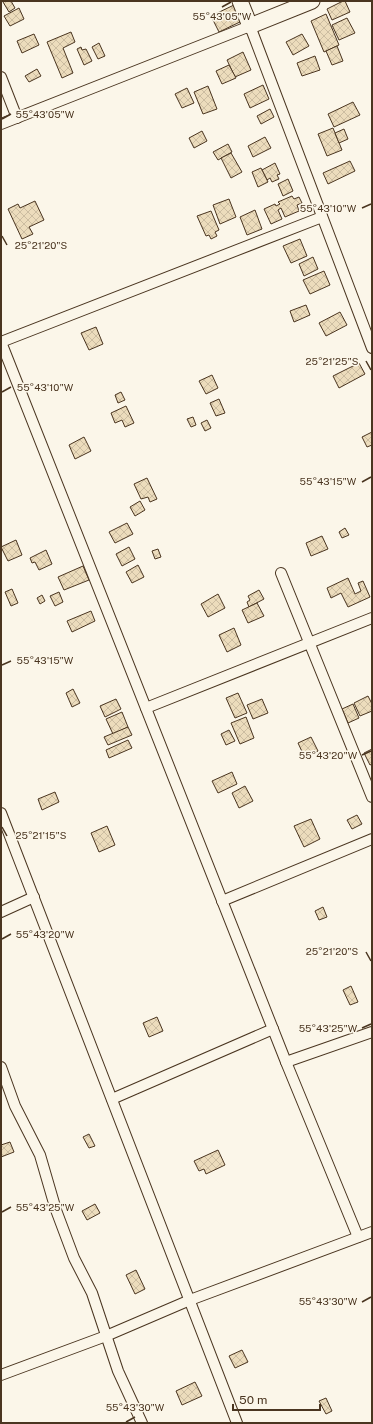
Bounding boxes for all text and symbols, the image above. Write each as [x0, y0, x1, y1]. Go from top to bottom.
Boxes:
text: 55°43'05"W [193, 10, 252, 22]
text: 55°43'05"W [16, 108, 75, 120]
text: 55°43'10"W [300, 202, 357, 214]
text: 25°21'20"S [15, 239, 68, 251]
text: 25°21'25"S [306, 355, 359, 367]
text: 55°43'10"W [17, 381, 74, 393]
text: 55°43'15"W [300, 475, 357, 487]
text: 55°43'15"W [17, 654, 74, 666]
text: 55°43'20"W [299, 749, 358, 761]
text: 25°21'15"S [16, 829, 67, 841]
text: 55°43'20"W [16, 928, 75, 940]
text: 25°21'20"S [306, 945, 359, 957]
text: 55°43'25"W [299, 1022, 358, 1034]
text: 55°43'25"W [16, 1201, 75, 1213]
text: 55°43'30"W [299, 1295, 358, 1307]
scale bar [233, 1386, 320, 1412]
text: 50 m [239, 1393, 267, 1407]
text: 55°43'30"W [106, 1401, 165, 1413]

